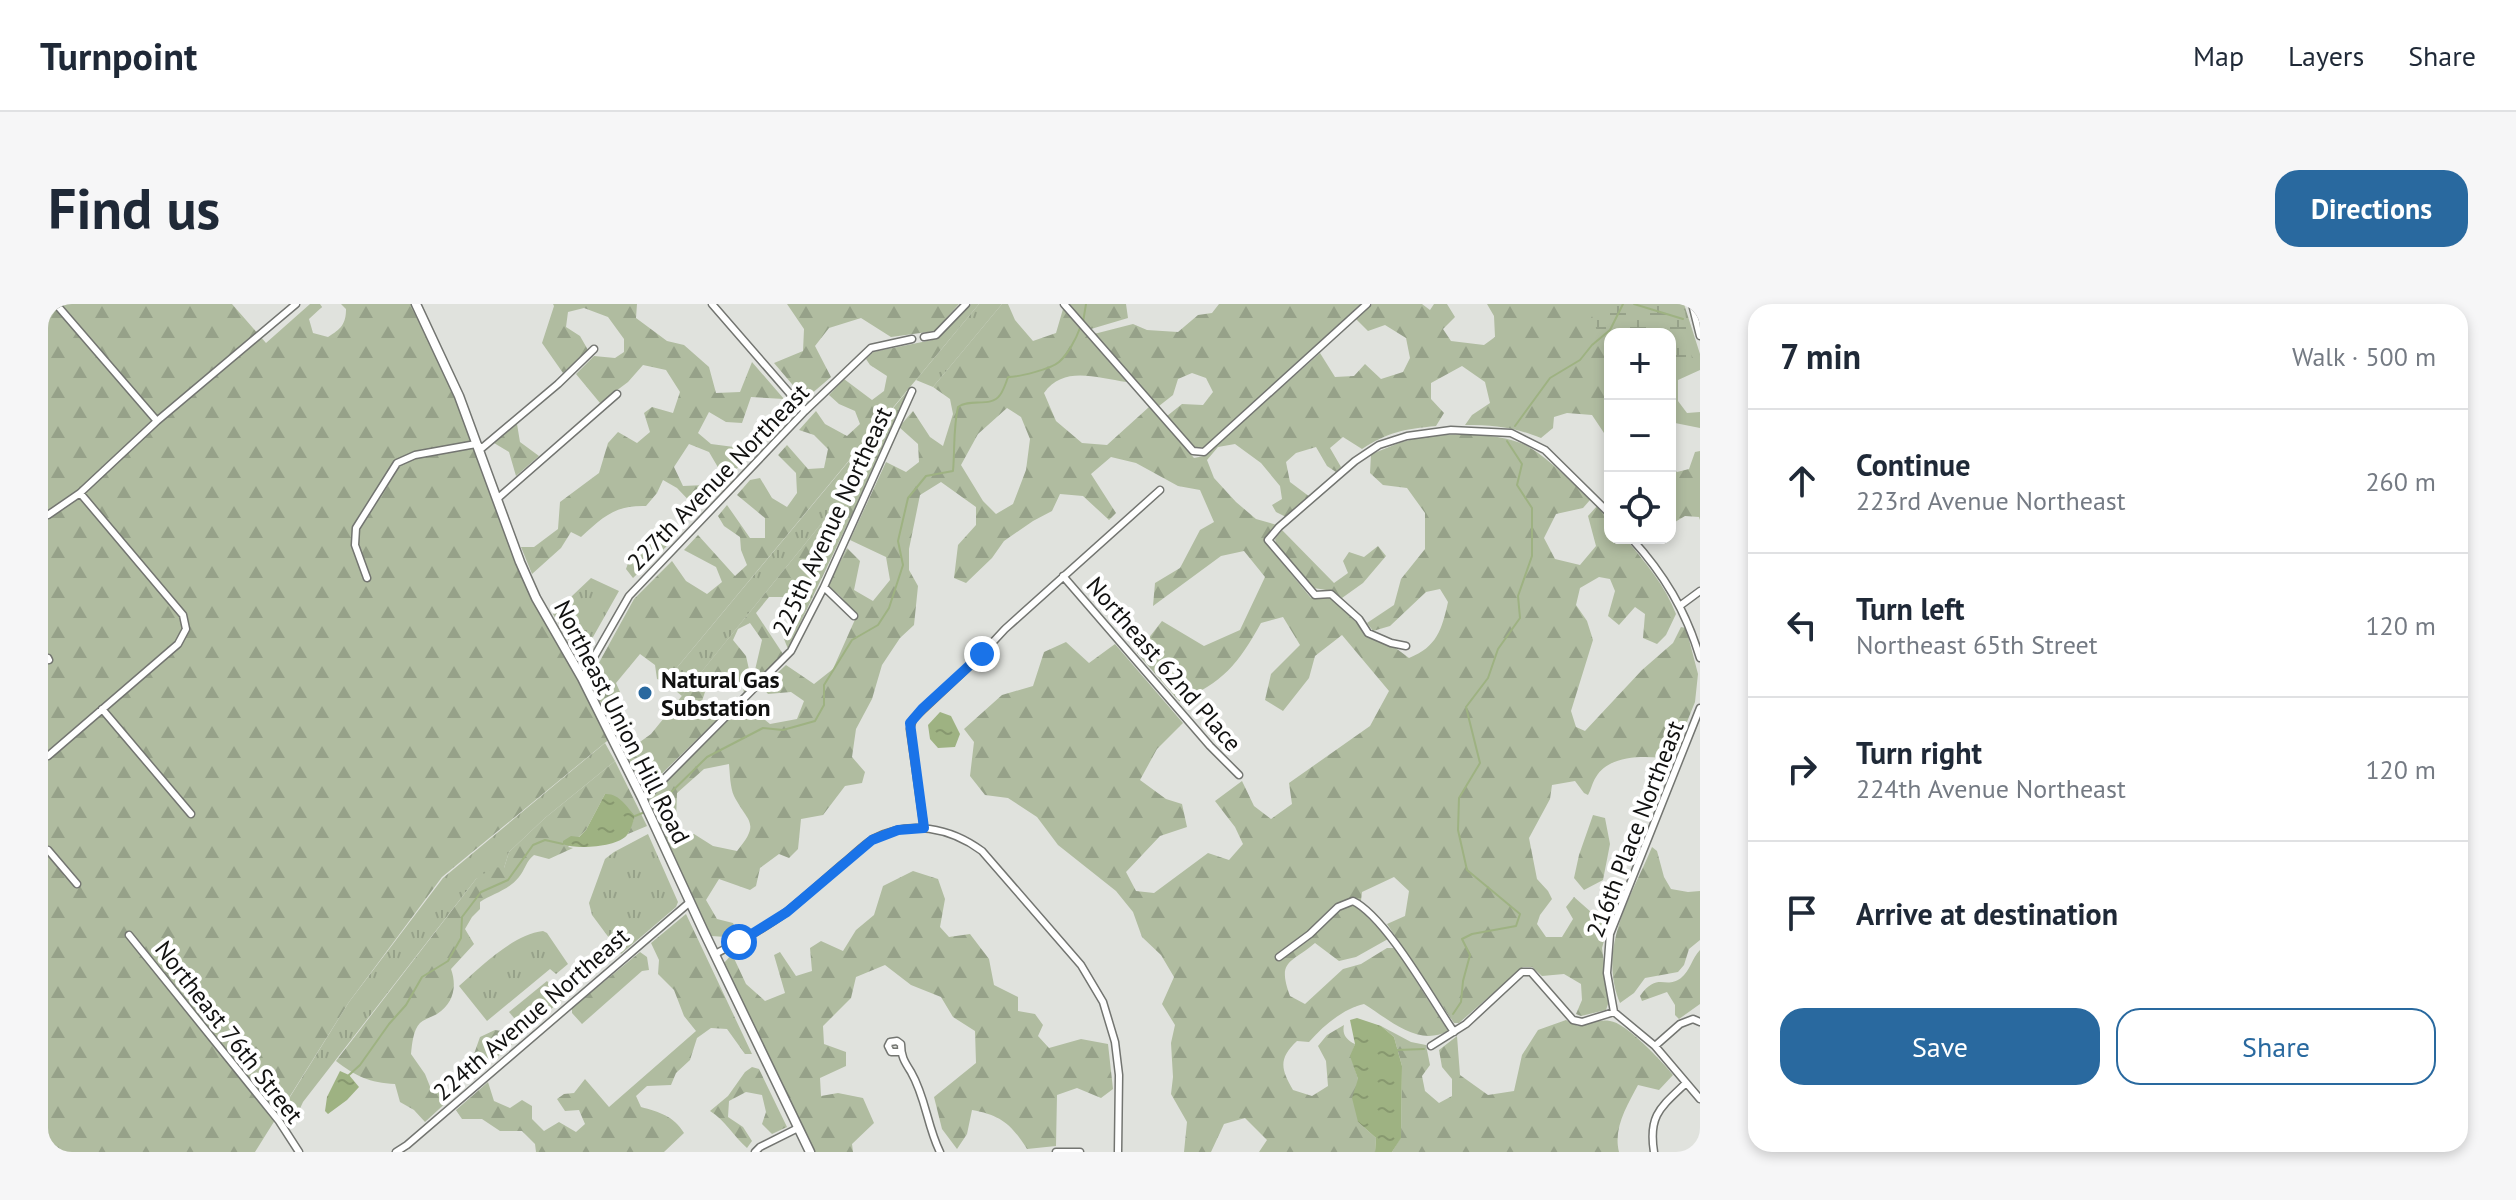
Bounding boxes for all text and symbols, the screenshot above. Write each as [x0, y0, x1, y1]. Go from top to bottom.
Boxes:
text: Turnpoint [40, 31, 197, 80]
text: Map [2193, 37, 2244, 74]
text: Layers [2288, 37, 2364, 74]
text: Share [2408, 37, 2476, 74]
button: Directions [2275, 170, 2468, 247]
text: Find us [48, 172, 220, 244]
map controls [1604, 328, 1676, 544]
button: + [1604, 328, 1676, 400]
text: 7 min [1780, 334, 1861, 378]
text: Walk · 500 m [2292, 340, 2436, 373]
street label: 227th Avenue Northeast [621, 377, 815, 577]
button: − [1604, 400, 1676, 472]
street label: 225th Avenue Northeast [765, 402, 899, 640]
text: Continue [1856, 445, 1970, 484]
icon: ahead [1780, 459, 1824, 503]
text: 260 m [2365, 465, 2436, 498]
button: locate [1604, 472, 1676, 544]
text: 223rd Avenue Northeast [1856, 484, 2126, 517]
street label: Northeast 62nd Place [1080, 570, 1248, 758]
text: Turn left [1856, 589, 1964, 628]
street label: Northeast Union Hill Road [547, 595, 697, 849]
icon: left [1780, 603, 1824, 647]
text: 120 m [2365, 609, 2436, 642]
text: Northeast 65th Street [1856, 628, 2098, 661]
route end [964, 636, 1000, 672]
place label: Natural Gas Substation [661, 664, 780, 723]
marker: Natural Gas Substation [636, 684, 654, 702]
street label: 216th Place Northeast [1579, 716, 1691, 942]
text: Turn right [1856, 733, 1982, 772]
icon: right [1780, 747, 1824, 791]
text: 120 m [2365, 753, 2436, 786]
text: 224th Avenue Northeast [1856, 772, 2126, 805]
icon: arrive [1780, 891, 1824, 935]
text: Arrive at destination [1856, 894, 2118, 933]
street label: 224th Avenue Northeast [427, 921, 635, 1107]
route start [721, 924, 757, 960]
street label: Northeast 76th Street [148, 935, 310, 1129]
button: Save [1780, 1008, 2100, 1085]
button: Share [2116, 1008, 2436, 1085]

